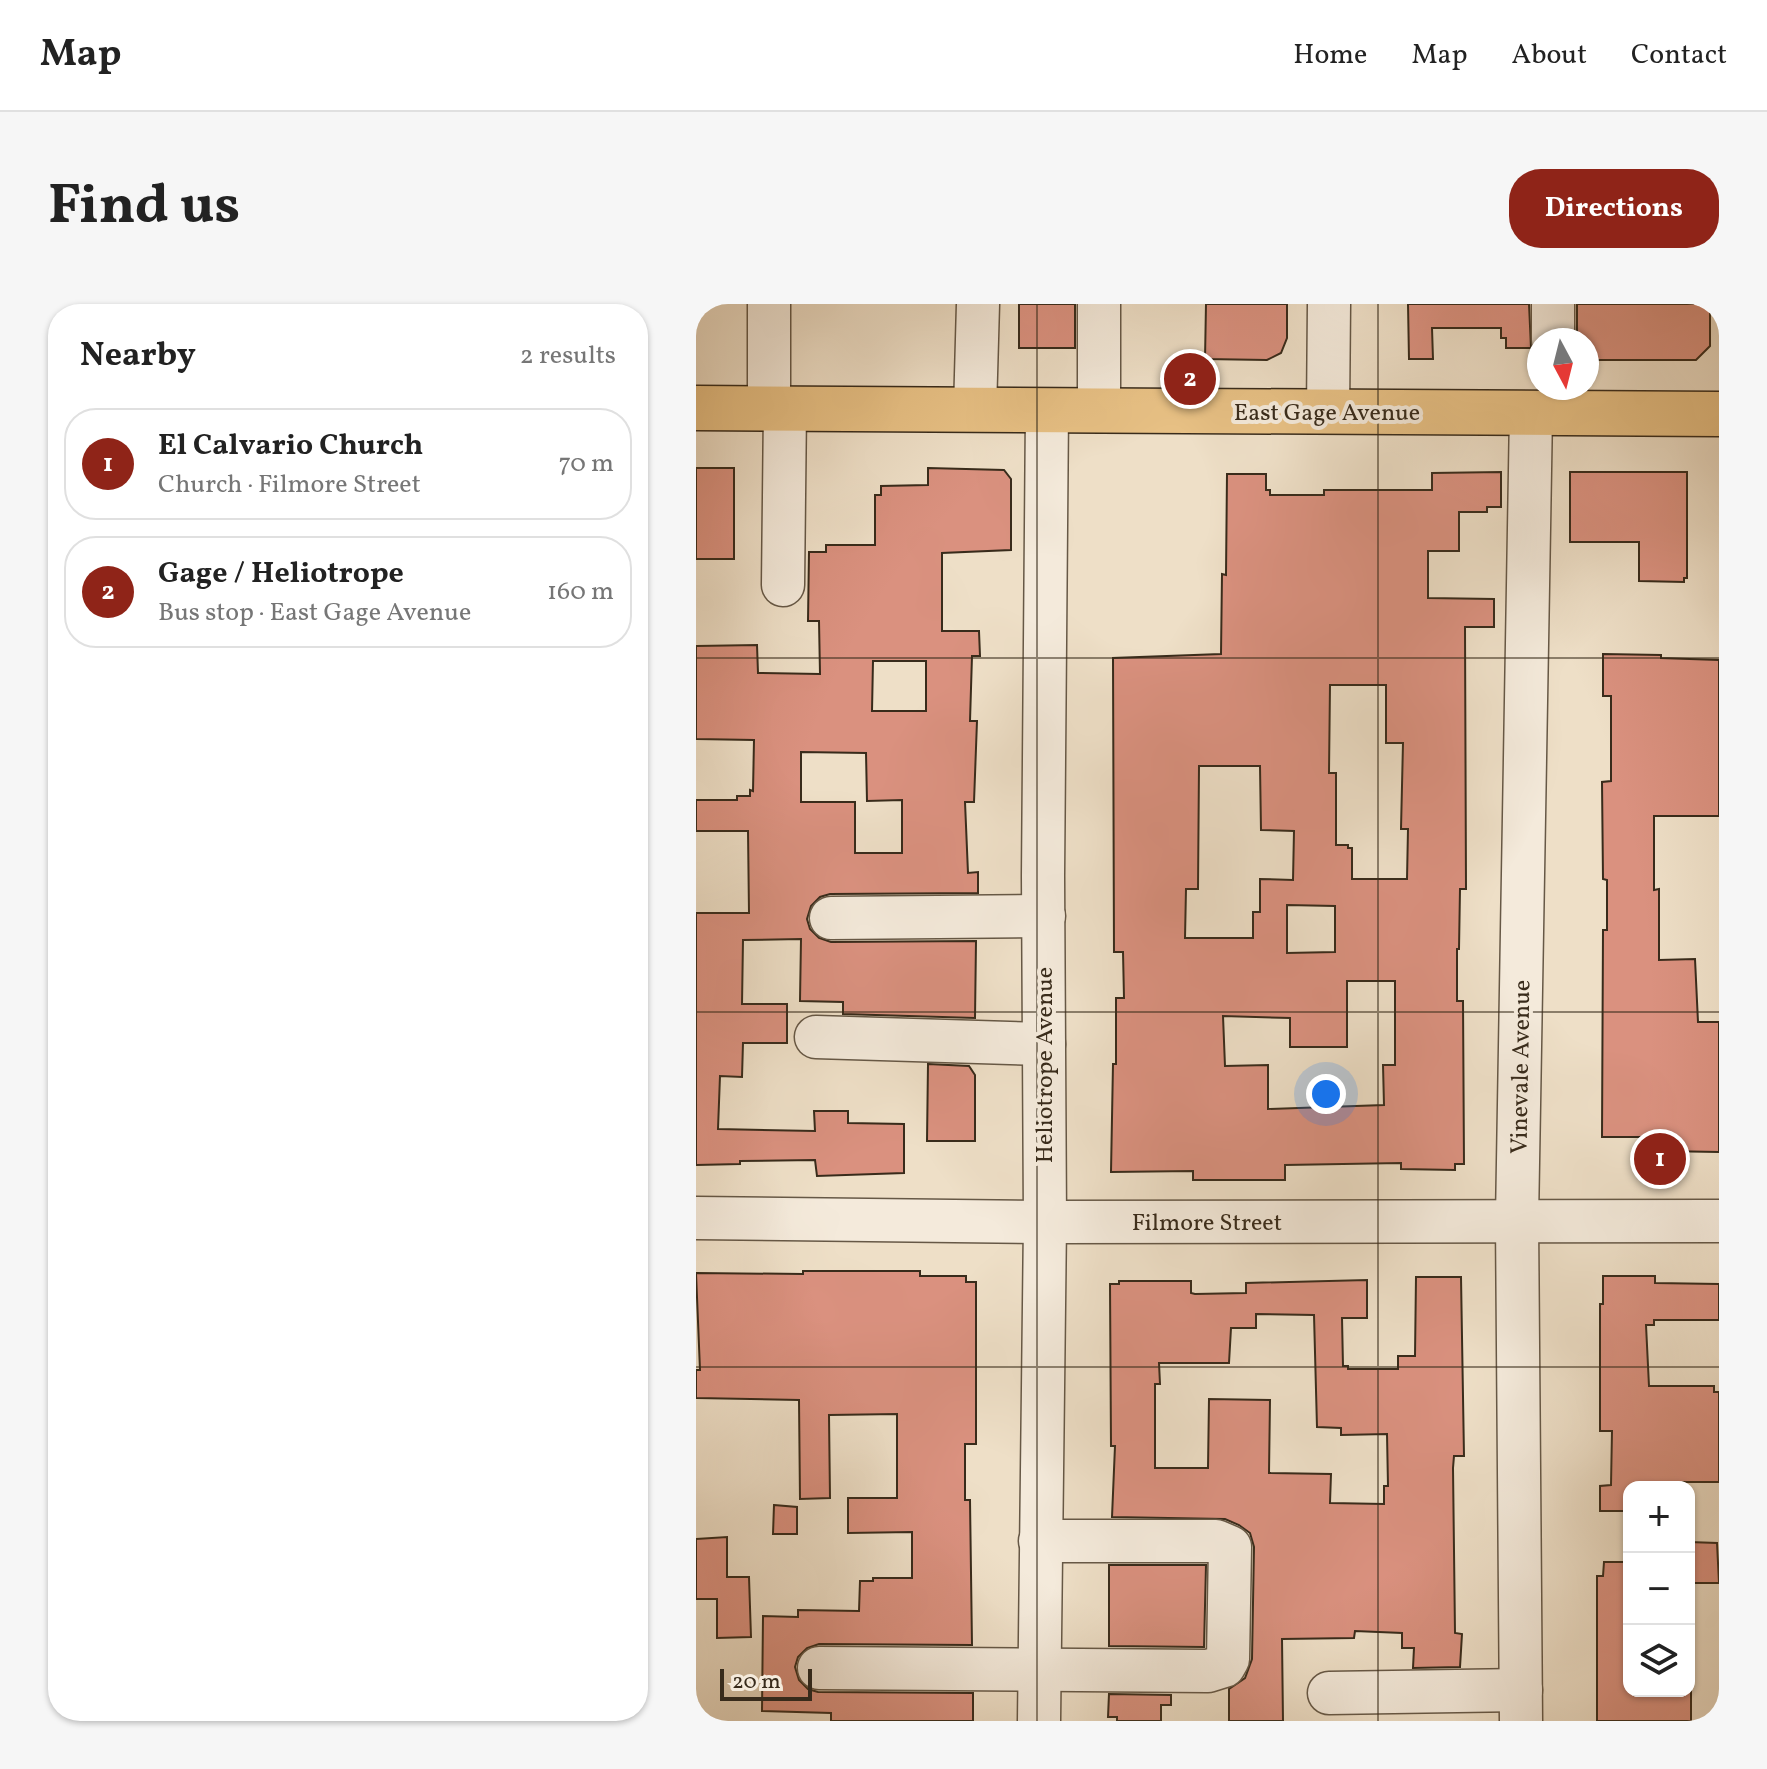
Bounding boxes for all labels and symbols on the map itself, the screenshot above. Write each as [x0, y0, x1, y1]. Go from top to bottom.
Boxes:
north arrow [1527, 328, 1599, 400]
pin: 2 [1164, 349, 1216, 409]
street label: East Gage Avenue [1234, 397, 1420, 431]
street label: Heliotrope Avenue [1029, 967, 1063, 1163]
street label: Vinevale Avenue [1503, 980, 1541, 1155]
your location [1306, 1074, 1346, 1114]
pin: 1 [1634, 1129, 1686, 1189]
street label: Filmore Street [1132, 1207, 1282, 1241]
scale bar [720, 1665, 812, 1701]

